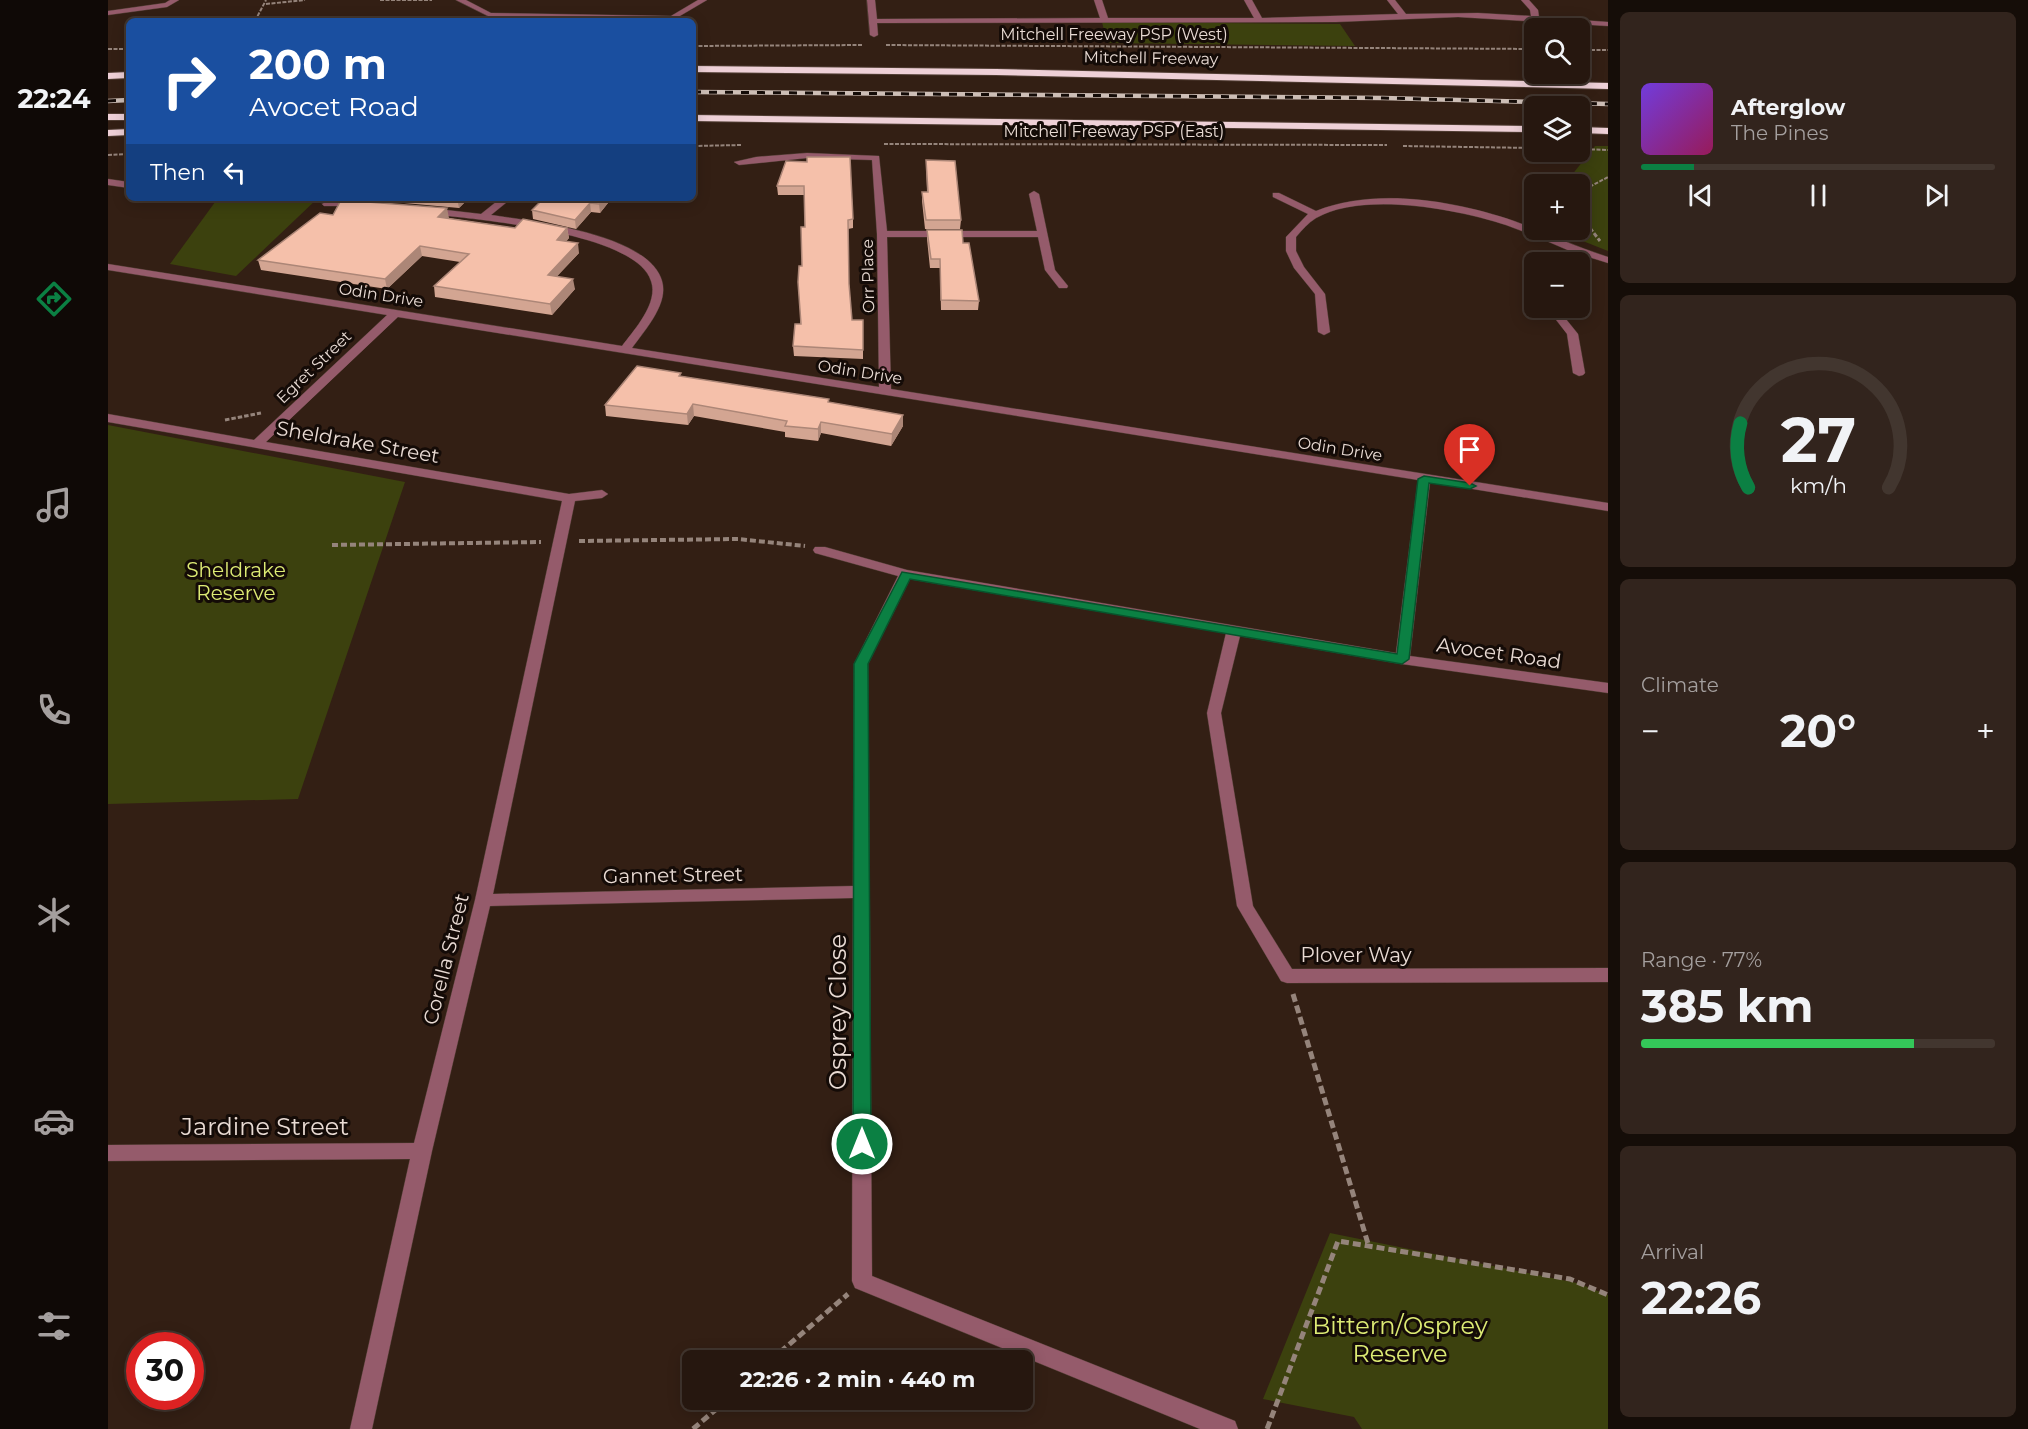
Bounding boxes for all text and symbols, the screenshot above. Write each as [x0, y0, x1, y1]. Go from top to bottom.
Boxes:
map controls [1524, 18, 1590, 318]
button: search [1524, 18, 1590, 84]
street label: Mitchell Freeway PSP (West) [1000, 25, 1228, 44]
text: 200 m [249, 38, 387, 90]
icon: right [150, 42, 228, 120]
street label: Mitchell Freeway [1083, 47, 1219, 69]
text: 22:24 [17, 82, 91, 115]
text: Avocet Road [249, 90, 419, 123]
text: Afterglow [1731, 94, 1845, 121]
button: layers [1524, 96, 1590, 162]
text: The Pines [1731, 121, 1828, 145]
street label: Mitchell Freeway PSP (East) [1004, 122, 1224, 141]
icon: left [218, 156, 251, 189]
text: Then [150, 159, 206, 186]
button: + [1524, 174, 1590, 240]
icon: previous [1684, 179, 1717, 212]
icon: pause [1802, 179, 1835, 212]
icon: next [1920, 179, 1953, 212]
street label: Orr Place [858, 239, 878, 313]
button: − [1524, 252, 1590, 318]
icon: directions [33, 278, 75, 320]
street label: Odin Drive [337, 279, 425, 311]
street label: Egret Street [273, 326, 356, 407]
street label: Odin Drive [816, 356, 904, 388]
text: 27 [1780, 402, 1856, 478]
street label: Sheldrake Street [275, 416, 441, 468]
pin [1444, 424, 1495, 486]
street label: Odin Drive [1296, 433, 1384, 465]
icon: arrive [1453, 433, 1486, 466]
text: km/h [1789, 473, 1847, 499]
icon: music [33, 484, 75, 526]
park label: Sheldrake Reserve [186, 558, 286, 605]
street label: Avocet Road [1435, 632, 1563, 674]
text: Climate [1641, 673, 1719, 697]
icon: phone [33, 689, 75, 731]
text: 20° [1780, 703, 1856, 758]
text: − [1641, 711, 1660, 751]
text: + [1976, 711, 1995, 751]
street label: Gannet Street [603, 862, 743, 888]
street label: Corella Street [418, 891, 474, 1027]
icon: climate [33, 894, 75, 936]
street label: Osprey Close [823, 934, 852, 1090]
street label: Plover Way [1300, 943, 1412, 967]
text: Range · 77% [1641, 948, 1762, 972]
text: 385 km [1641, 978, 1813, 1033]
icon: car [33, 1100, 75, 1142]
street label: Jardine Street [180, 1112, 349, 1141]
position arrow [830, 1112, 894, 1176]
text: Arrival [1641, 1240, 1704, 1264]
text: 22:26 [1641, 1270, 1761, 1325]
icon: filters [33, 1305, 75, 1347]
park label: Bittern/Osprey Reserve [1312, 1311, 1488, 1368]
speed limit sign: 30 [126, 1332, 204, 1410]
text: 22:26 · 2 min · 440 m [740, 1366, 975, 1393]

